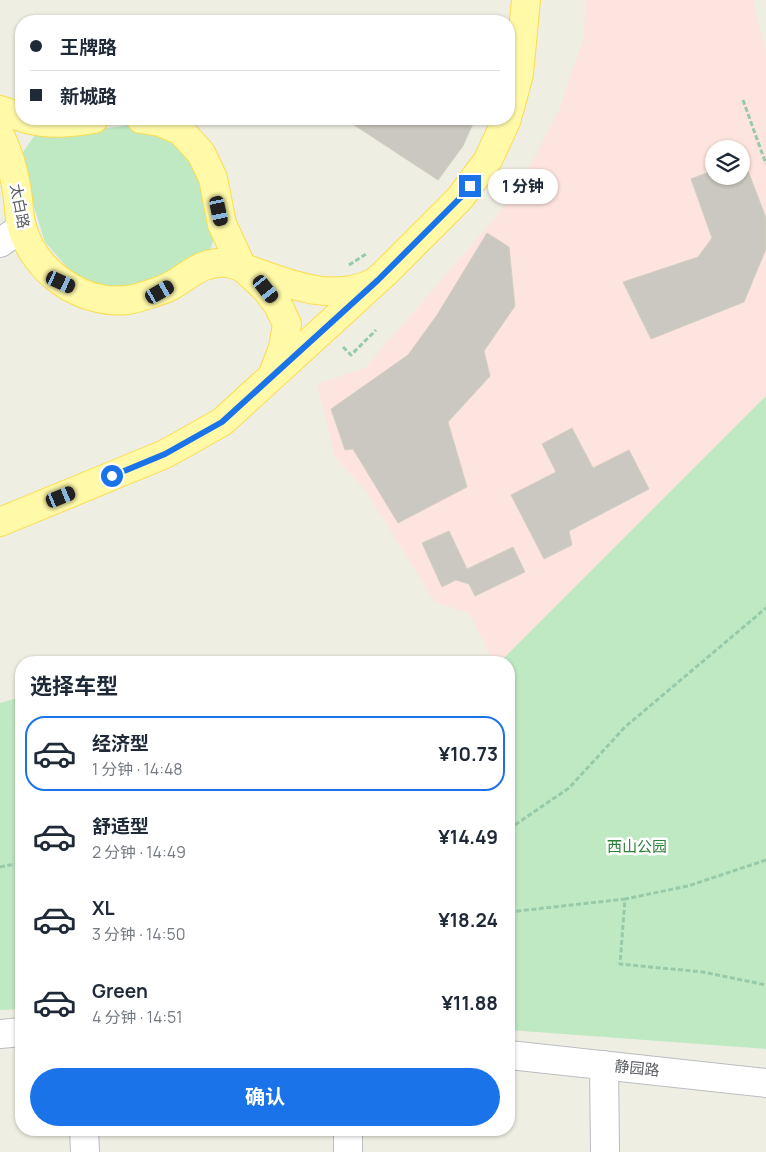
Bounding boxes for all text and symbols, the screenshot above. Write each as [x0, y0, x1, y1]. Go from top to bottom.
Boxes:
text: 王牌路 [60, 34, 117, 60]
text: 新城路 [60, 83, 117, 109]
map controls [705, 140, 750, 185]
button: layers [705, 140, 750, 185]
callout: 1 分钟 [488, 168, 558, 204]
route end [459, 175, 481, 197]
text: 1 分钟 [502, 175, 544, 197]
street label: 太白路 [5, 182, 35, 230]
car [208, 195, 229, 227]
car [44, 269, 77, 295]
car [250, 273, 281, 305]
car [143, 278, 176, 306]
route start [101, 465, 123, 487]
car [44, 484, 77, 510]
text: 选择车型 [30, 671, 118, 701]
text: 经济型 [92, 730, 149, 756]
icon: car [32, 731, 77, 776]
text: ¥10.73 [439, 741, 498, 767]
text: 1 分钟 · 14:48 [92, 758, 183, 780]
text: 舒适型 [92, 813, 149, 839]
icon: car [32, 814, 77, 859]
text: ¥14.49 [438, 824, 498, 850]
park label: 西山公园 [607, 836, 667, 857]
text: 2 分钟 · 14:49 [92, 841, 186, 863]
text: XL [92, 895, 115, 921]
icon: car [32, 897, 77, 942]
text: ¥18.24 [438, 907, 498, 933]
text: 3 分钟 · 14:50 [92, 923, 186, 945]
text: Green [92, 978, 148, 1004]
icon: car [32, 980, 77, 1025]
text: ¥11.88 [441, 990, 498, 1016]
text: 4 分钟 · 14:51 [92, 1006, 183, 1028]
street label: 静园路 [614, 1055, 660, 1081]
button: 确认 [30, 1068, 500, 1126]

